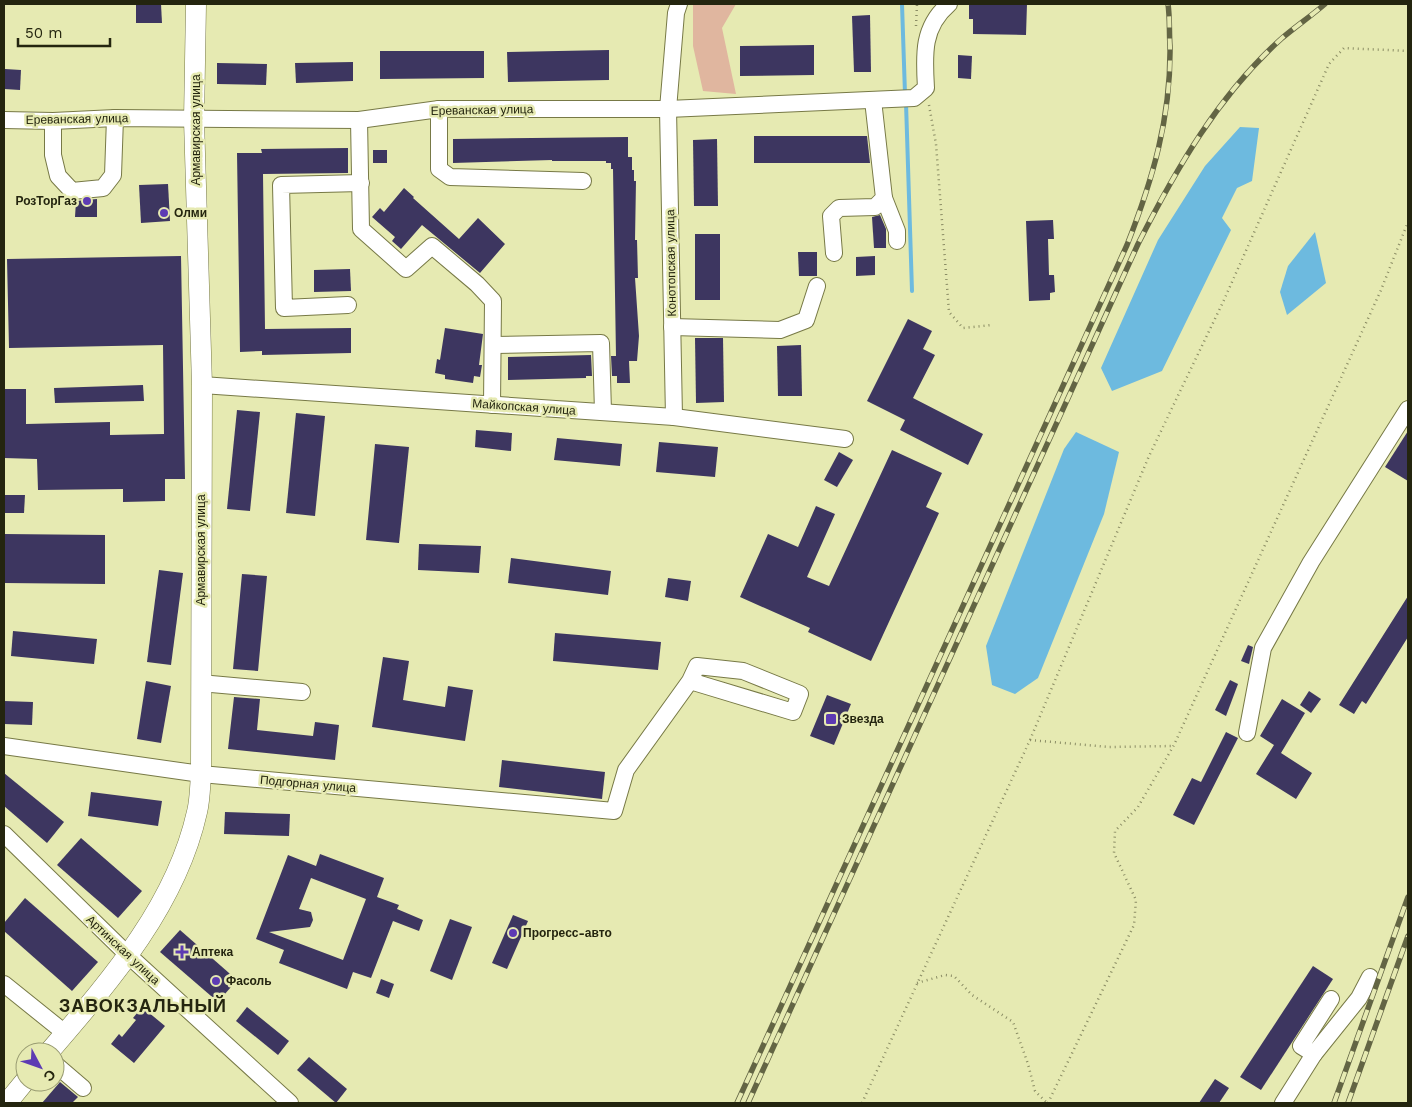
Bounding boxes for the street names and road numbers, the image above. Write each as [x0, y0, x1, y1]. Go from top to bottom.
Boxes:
street label: Армавирская улица [189, 74, 203, 186]
street label: Ереванская улица [431, 102, 534, 118]
street label: Ереванская улица [26, 111, 129, 127]
street label: Конотопская улица [663, 209, 679, 317]
street label: Майкопская улица [472, 396, 577, 418]
street label: Армавирская улица [194, 494, 208, 606]
street label: Подгорная улица [259, 773, 357, 795]
street label: Артинская улица [83, 912, 163, 988]

